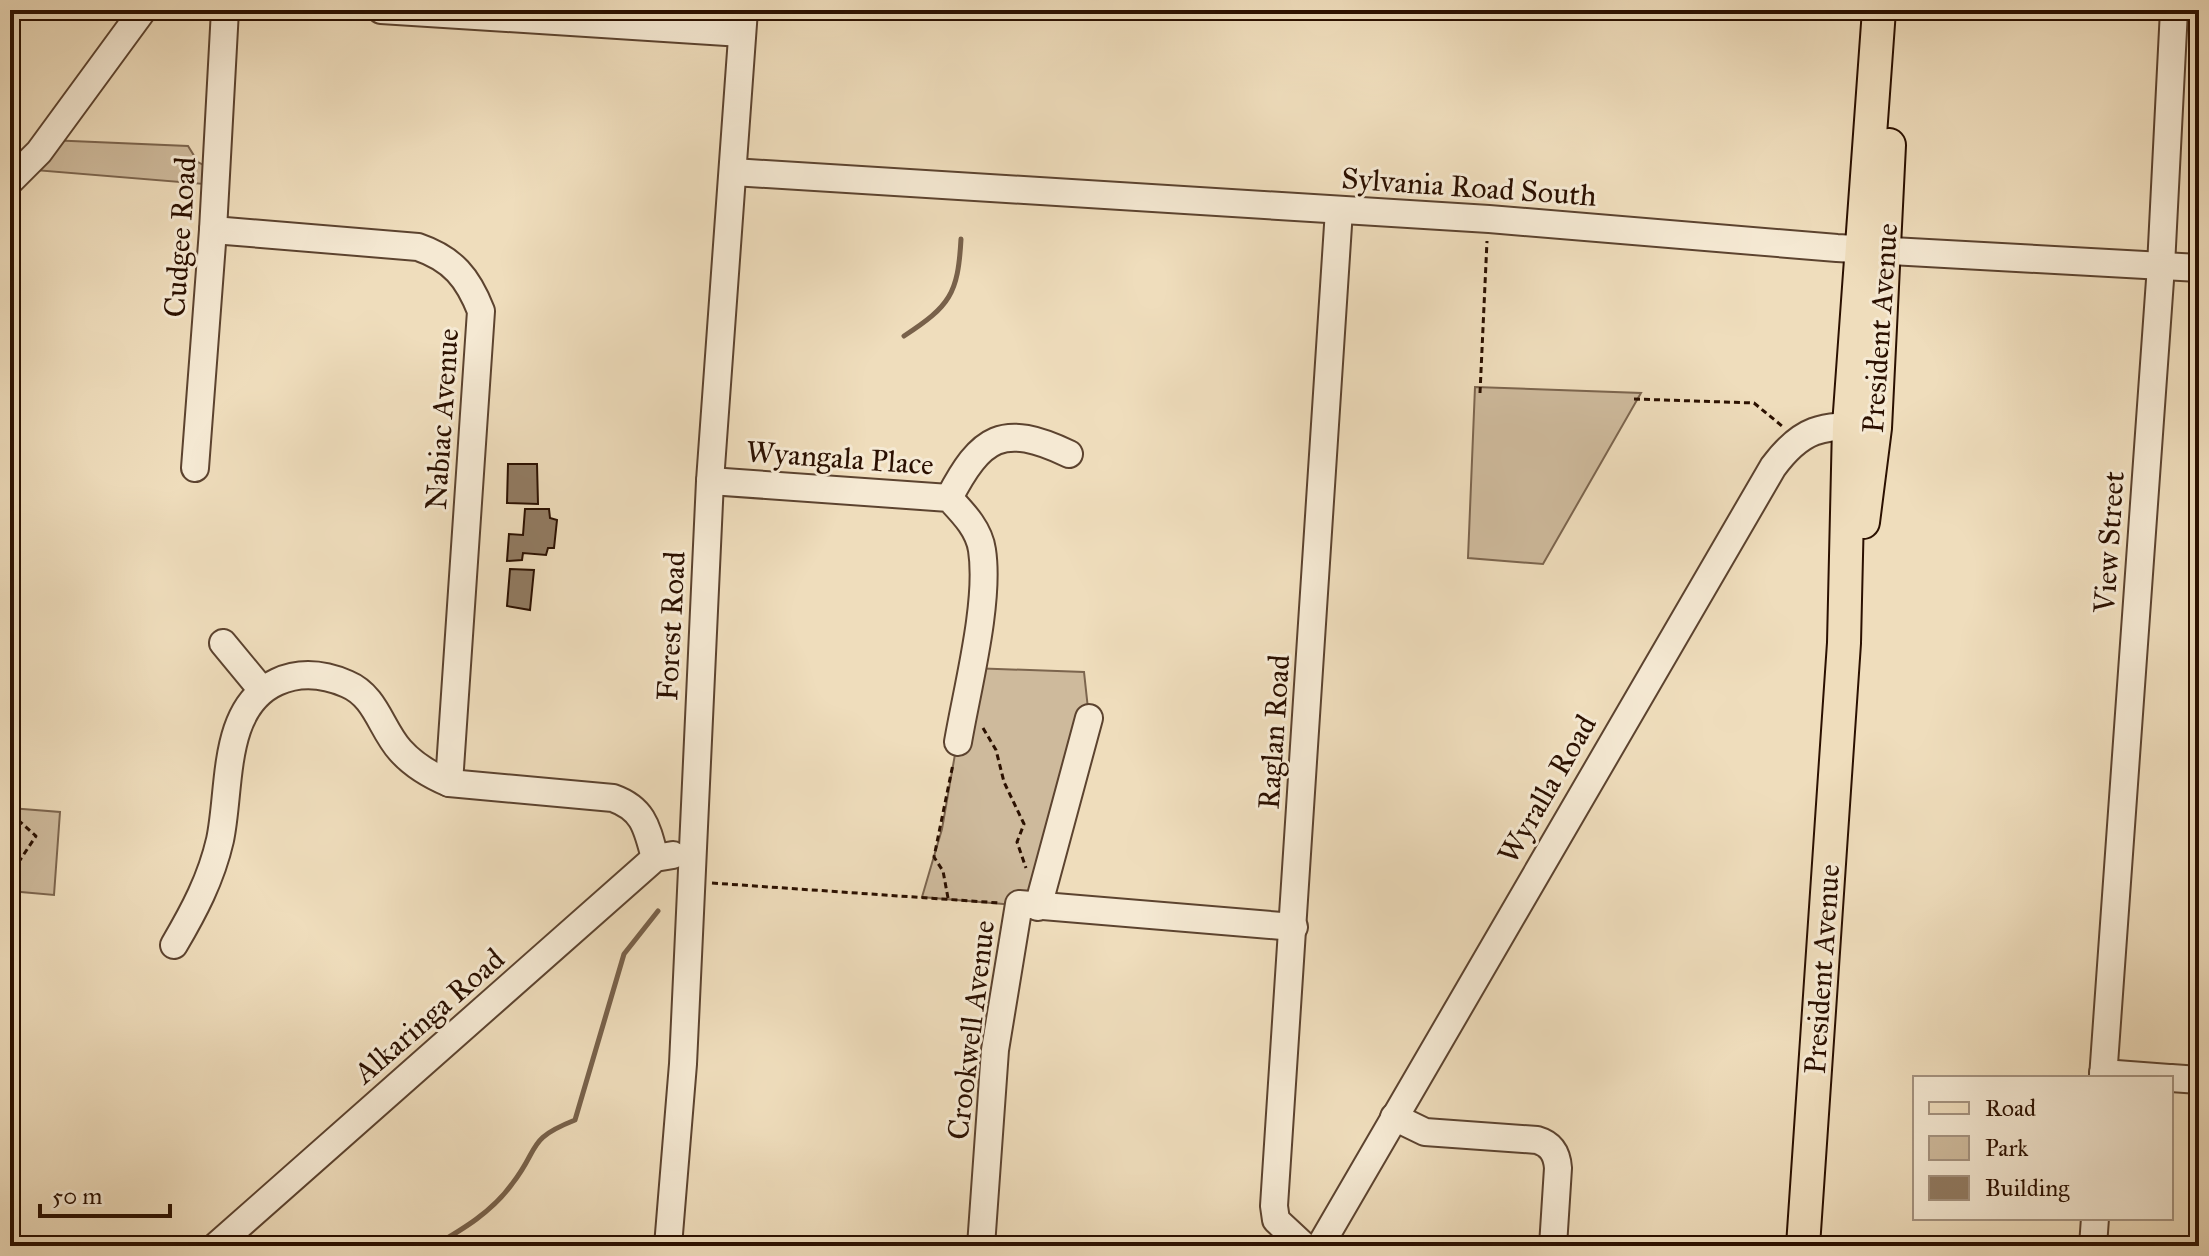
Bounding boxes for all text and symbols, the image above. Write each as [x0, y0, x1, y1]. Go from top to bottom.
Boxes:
street label: Cudgee Road [156, 156, 204, 318]
street label: Sylvania Road South [1340, 160, 1598, 214]
street label: President Avenue [1855, 222, 1905, 434]
street label: Nabiac Avenue [418, 327, 466, 511]
street label: Wyangala Place [745, 433, 935, 483]
street label: View Street [2086, 469, 2132, 615]
street label: Forest Road [649, 550, 693, 702]
street label: Raglan Road [1251, 653, 1297, 811]
street label: Wyralla Road [1490, 708, 1604, 870]
street label: President Avenue [1797, 863, 1847, 1075]
street label: Crookwell Avenue [940, 918, 1002, 1142]
street label: Alkaringa Road [345, 941, 512, 1092]
legend [1913, 1076, 2173, 1220]
text: Road [1985, 1093, 2036, 1123]
text: Park [1985, 1133, 2029, 1163]
scale bar [40, 1168, 170, 1218]
text: Building [1985, 1173, 2070, 1203]
text: 50 m [52, 1181, 102, 1211]

